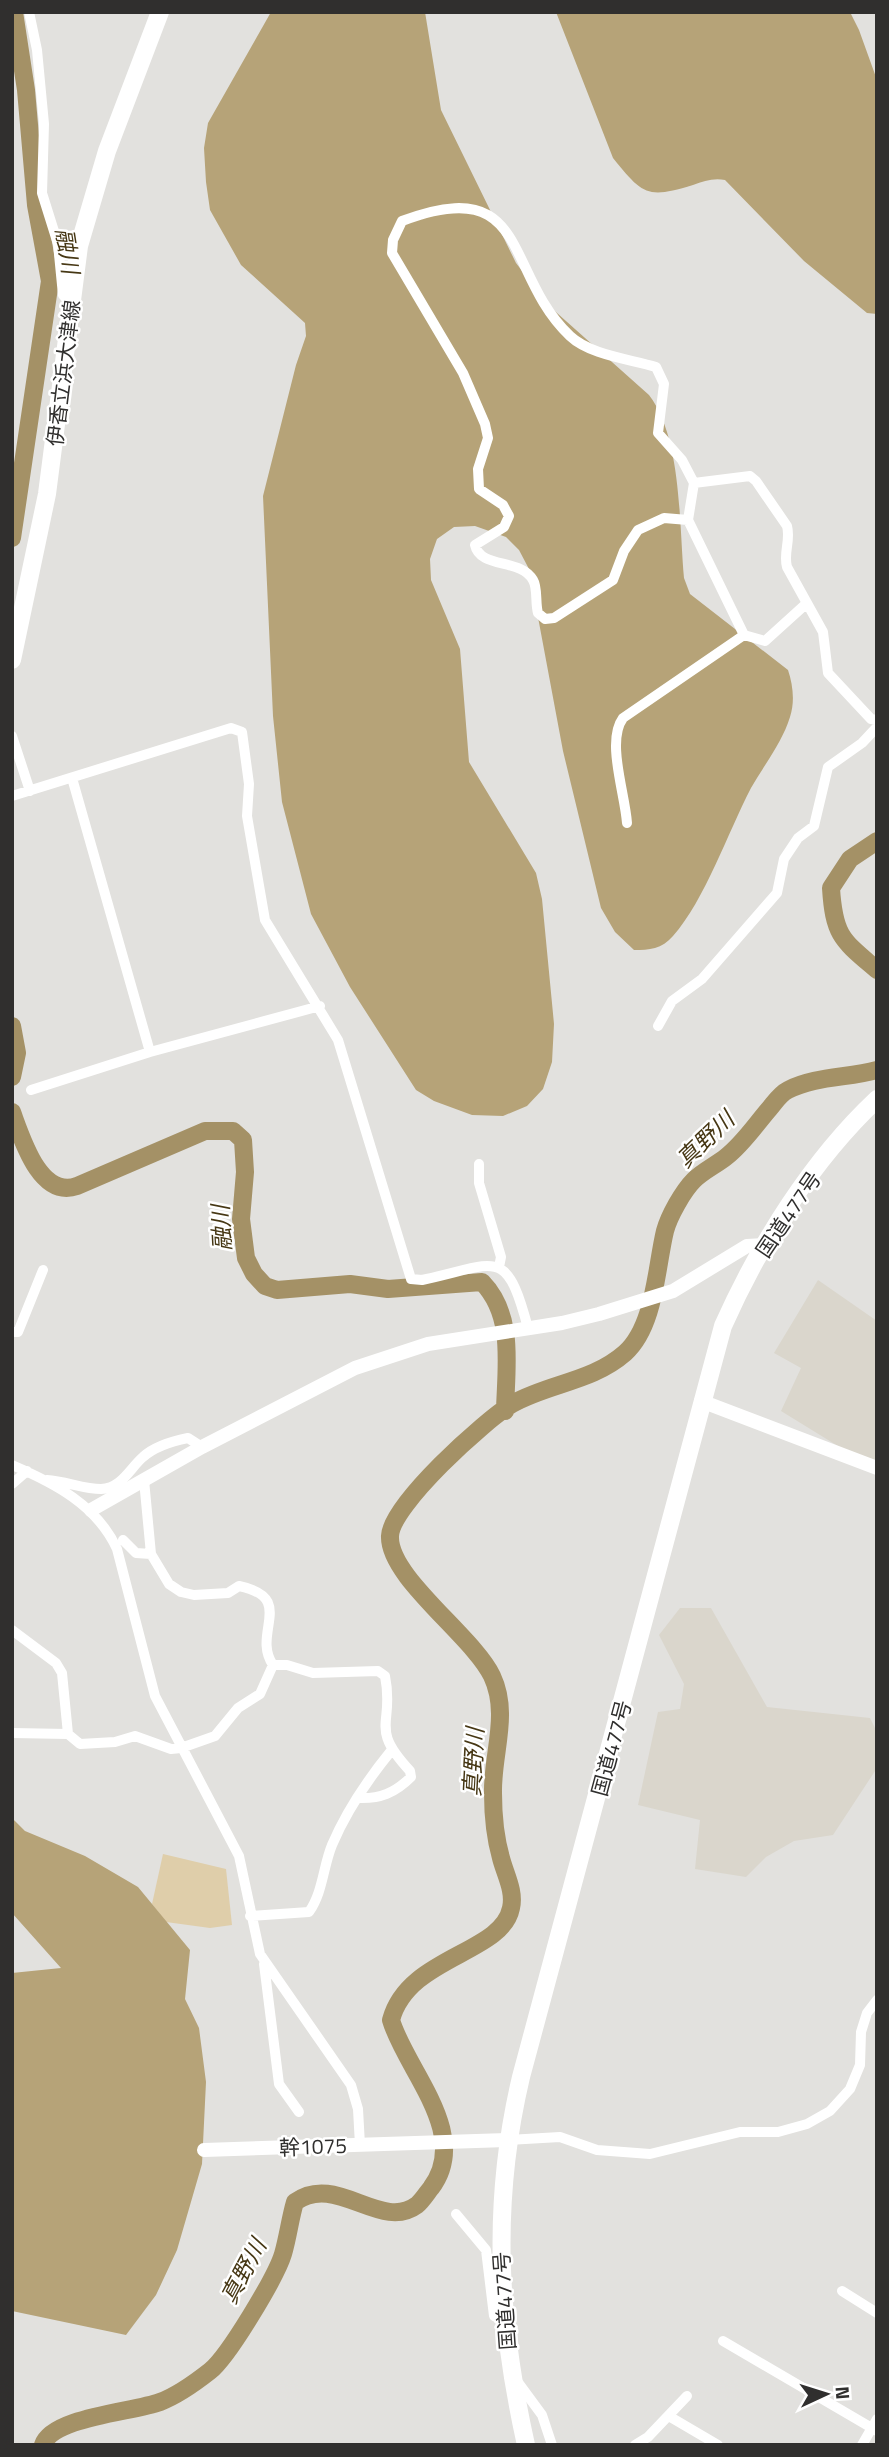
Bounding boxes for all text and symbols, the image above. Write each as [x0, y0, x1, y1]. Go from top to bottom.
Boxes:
water label: 融川 [47, 226, 89, 279]
street label: 伊香立浜大津線 [38, 298, 88, 448]
water label: 真野川 [668, 1100, 744, 1176]
street label: 国道477号 [747, 1164, 829, 1264]
water label: 融川 [202, 1201, 240, 1252]
street label: 国道477号 [583, 1696, 639, 1800]
water label: 真野川 [454, 1724, 492, 1797]
street label: 幹1075 [278, 2129, 348, 2163]
water label: 真野川 [211, 2230, 276, 2310]
street label: 国道477号 [485, 2251, 523, 2351]
north arrow [791, 2359, 861, 2429]
text: N [829, 2385, 858, 2400]

